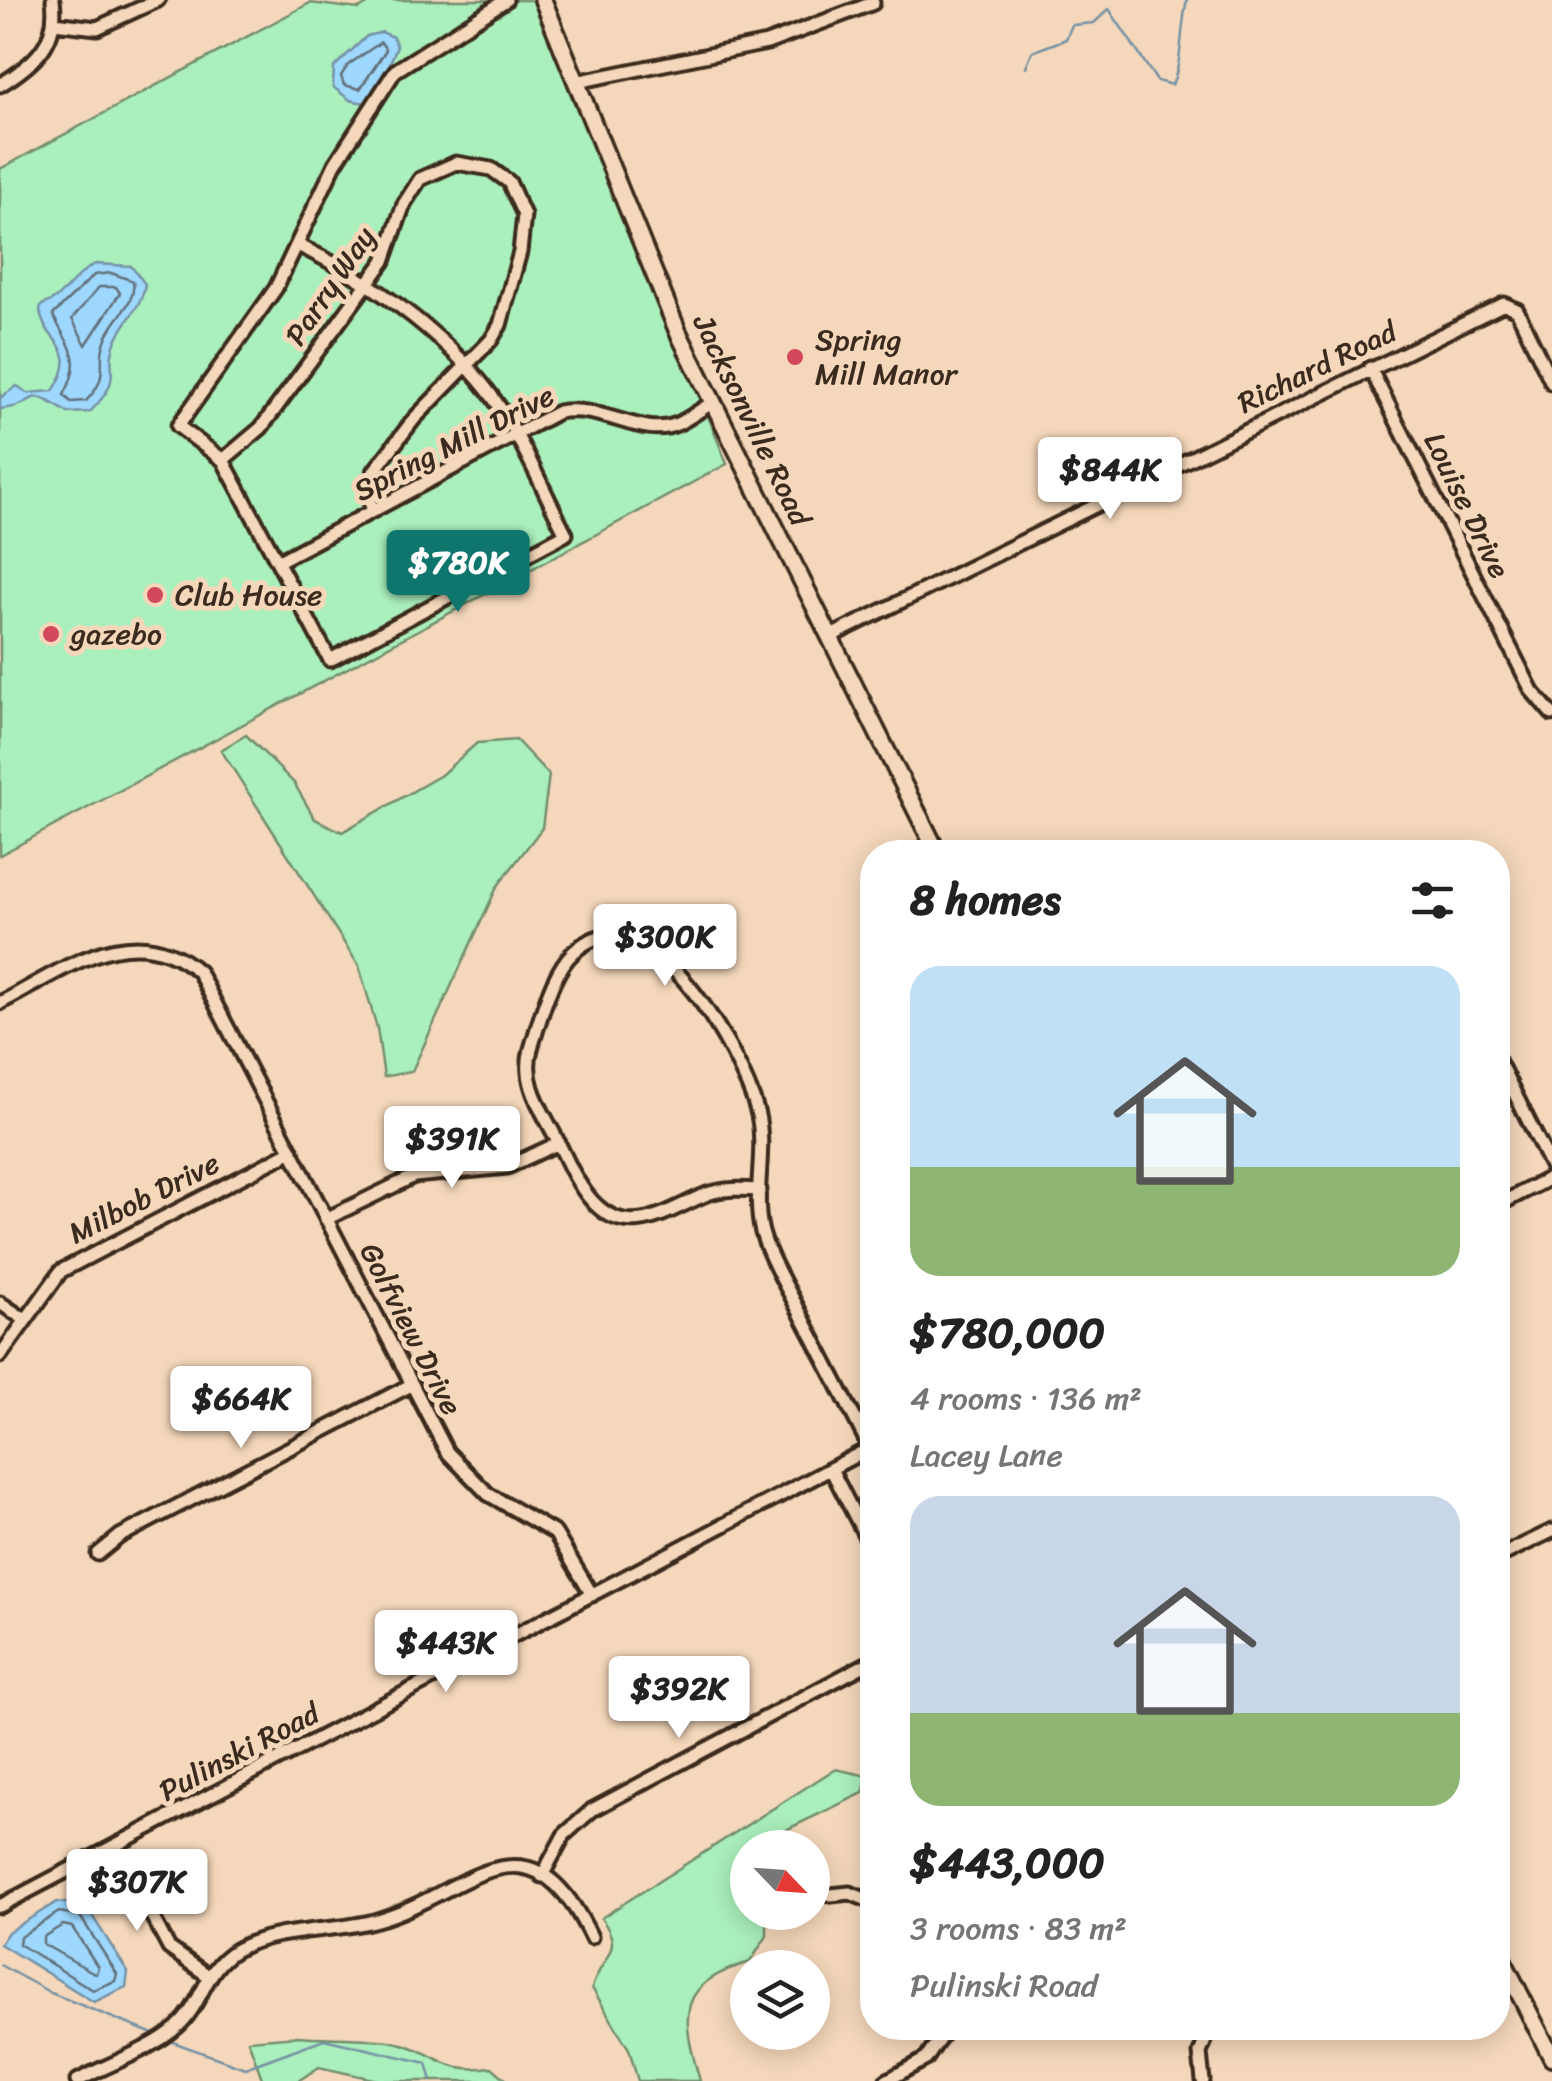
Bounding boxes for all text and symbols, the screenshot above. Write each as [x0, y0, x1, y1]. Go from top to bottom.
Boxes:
street label: Parry Way [270, 215, 390, 357]
street label: Jacksonville Road [677, 304, 828, 537]
street label: Richard Road [1228, 304, 1408, 429]
place label: Spring Mill Manor [815, 313, 959, 401]
marker: Spring Mill Manor [784, 346, 806, 368]
street label: Spring Mill Drive [344, 369, 564, 517]
street label: Louise Drive [1408, 422, 1526, 588]
pin: $844K [1040, 437, 1180, 522]
text: $844K [1060, 441, 1160, 498]
pin: $780K [388, 530, 528, 615]
text: $780K [409, 534, 507, 591]
place label: Club House [175, 568, 322, 622]
marker: Club House [144, 584, 166, 606]
place label: gazebo [69, 607, 162, 661]
marker: gazebo [40, 623, 62, 645]
text: 8 homes [910, 863, 1061, 937]
icon: filters [1405, 873, 1460, 928]
pin: $300K [595, 904, 735, 989]
text: $300K [615, 908, 715, 965]
icon: home [1095, 1031, 1275, 1211]
pin: $391K [382, 1106, 522, 1191]
text: $391K [406, 1110, 498, 1167]
street label: Milbob Drive [59, 1137, 229, 1259]
street label: Golfview Drive [344, 1233, 478, 1425]
text: $780,000 [910, 1296, 1105, 1370]
pin: $664K [171, 1366, 311, 1451]
text: $664K [192, 1370, 290, 1427]
text: 4 rooms · 136 m² [910, 1370, 1142, 1427]
text: Lacey Lane [910, 1427, 1063, 1484]
icon: home [1095, 1561, 1275, 1741]
pin: $443K [376, 1610, 516, 1695]
text: $443K [397, 1614, 495, 1671]
pin: $392K [609, 1656, 749, 1741]
text: $392K [631, 1660, 727, 1717]
street label: Pulinski Road [149, 1686, 331, 1817]
text: $443,000 [910, 1826, 1105, 1900]
north arrow [730, 1830, 830, 1930]
map controls [730, 1830, 830, 2050]
pin: $307K [67, 1849, 207, 1934]
text: $307K [88, 1853, 186, 1910]
text: 3 rooms · 83 m² [910, 1900, 1127, 1957]
button: layers [730, 1950, 830, 2050]
text: Pulinski Road [910, 1957, 1098, 2014]

